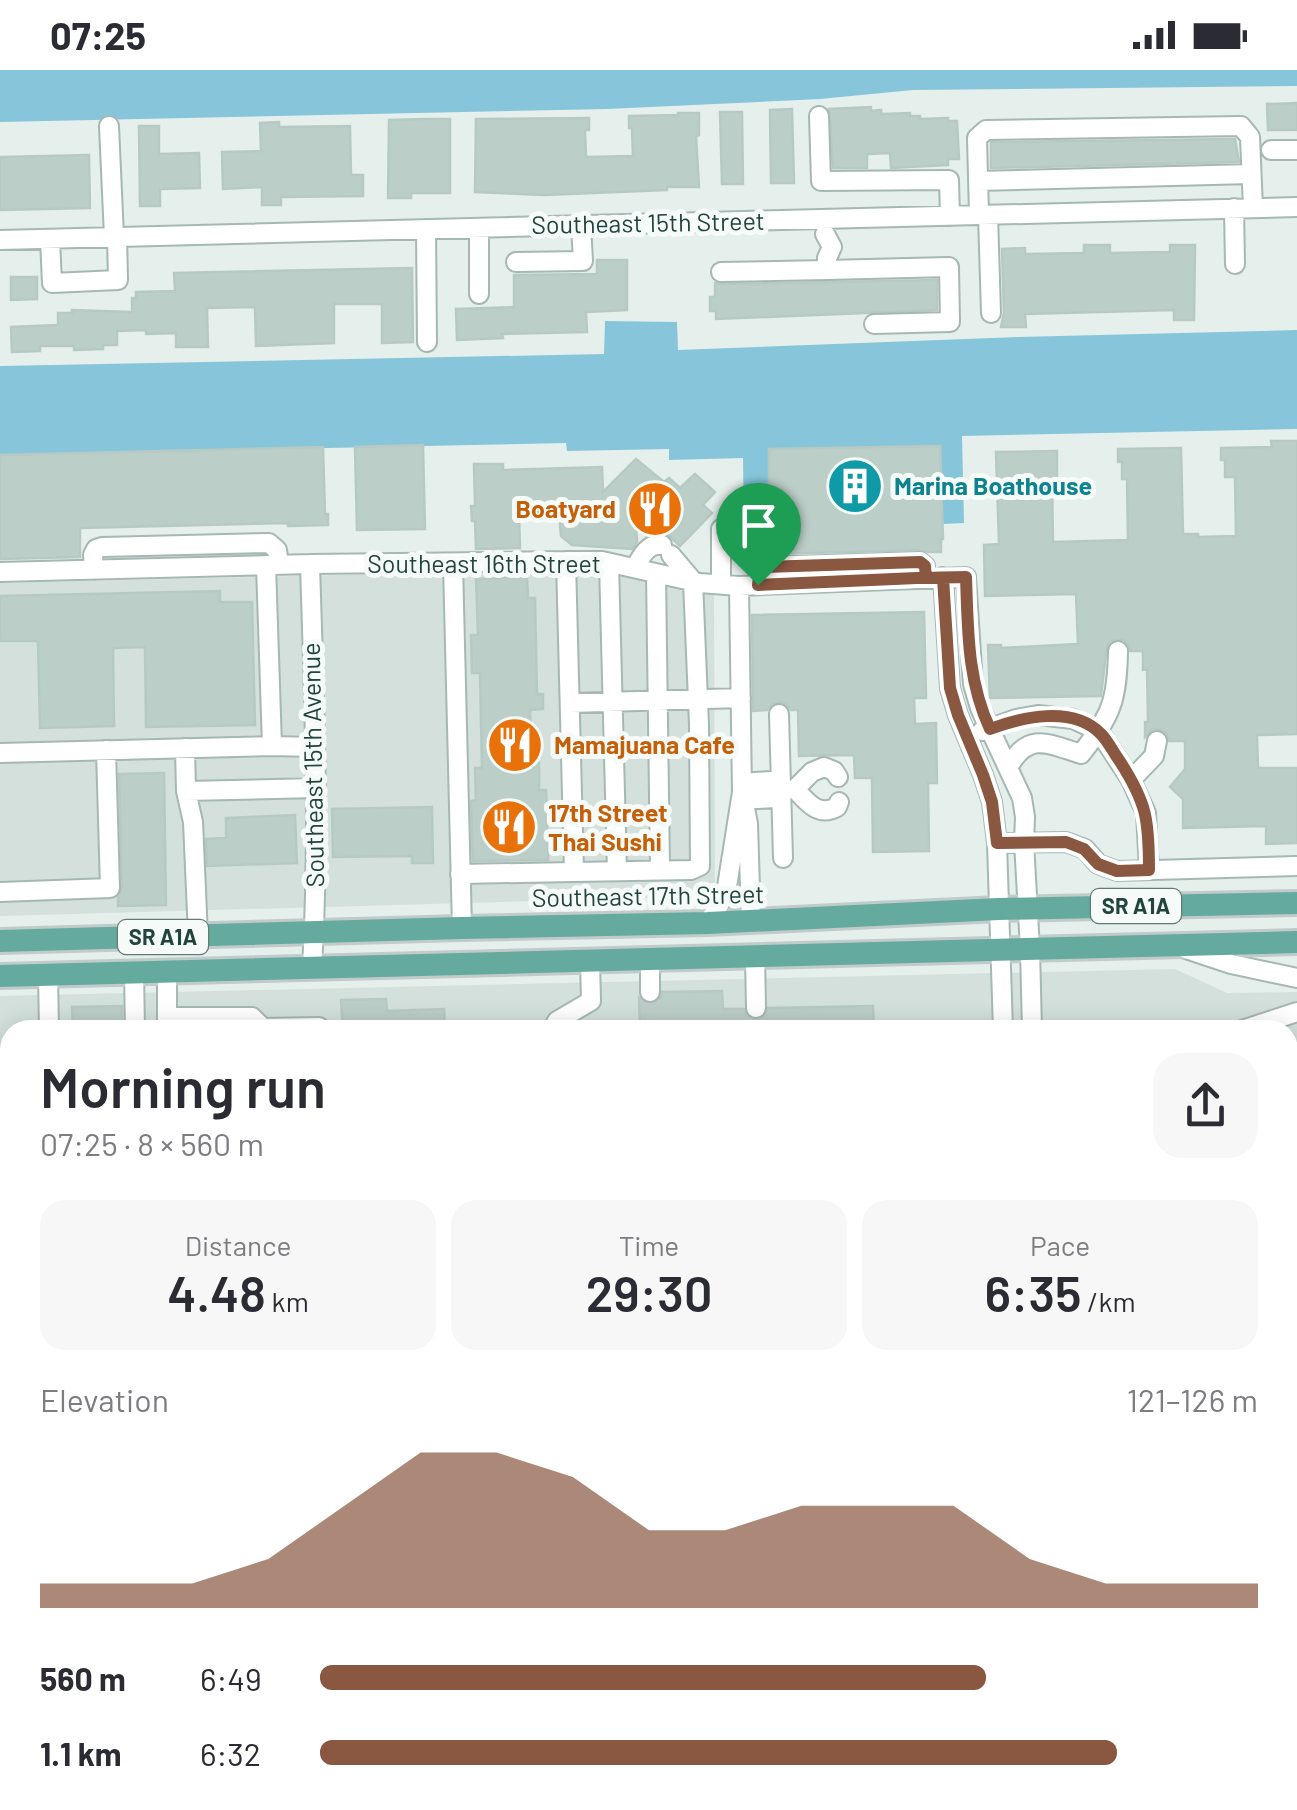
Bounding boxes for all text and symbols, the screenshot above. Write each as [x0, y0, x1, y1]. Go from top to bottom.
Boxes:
text: 07:25 [50, 12, 146, 58]
street label: Southeast 15th Street [531, 205, 765, 239]
building icon: Marina Boathouse [825, 456, 885, 516]
place label: Marina Boathouse [894, 470, 1092, 500]
restaurant icon: Boatyard [625, 479, 685, 539]
pin [716, 483, 801, 586]
place label: Boatyard [516, 493, 616, 523]
icon: arrive [731, 498, 786, 553]
street label: Southeast 16th Street [367, 548, 601, 578]
street label: Southeast 15th Avenue [295, 642, 329, 888]
restaurant icon: Mamajuana Cafe [485, 715, 545, 775]
place label: Mamajuana Cafe [554, 729, 735, 759]
restaurant icon: 17th Street Thai Sushi [479, 797, 539, 857]
place label: 17th Street Thai Sushi [548, 797, 668, 856]
street label: Southeast 17th Street [531, 878, 764, 912]
road number: SR A1A [1091, 889, 1181, 923]
road number: SR A1A [118, 920, 208, 954]
text: Morning run [40, 1053, 326, 1119]
button: share [1153, 1053, 1258, 1158]
text: 07:25 · 8 × 560 m [40, 1124, 264, 1162]
text: Distance [185, 1228, 291, 1262]
text: Time [619, 1228, 679, 1262]
text: Pace [1030, 1228, 1090, 1262]
text: 4.48 [167, 1262, 266, 1322]
text: 29:30 [586, 1262, 712, 1322]
text: 6:35 [984, 1262, 1082, 1322]
text: km [266, 1284, 309, 1318]
text: /km [1082, 1284, 1136, 1318]
text: Elevation [40, 1380, 169, 1418]
text: 121–126 m [1127, 1380, 1258, 1418]
text: 560 m [40, 1659, 126, 1697]
text: 6:49 [200, 1659, 262, 1697]
text: 1.1 km [40, 1734, 121, 1772]
text: 6:32 [200, 1734, 261, 1772]

